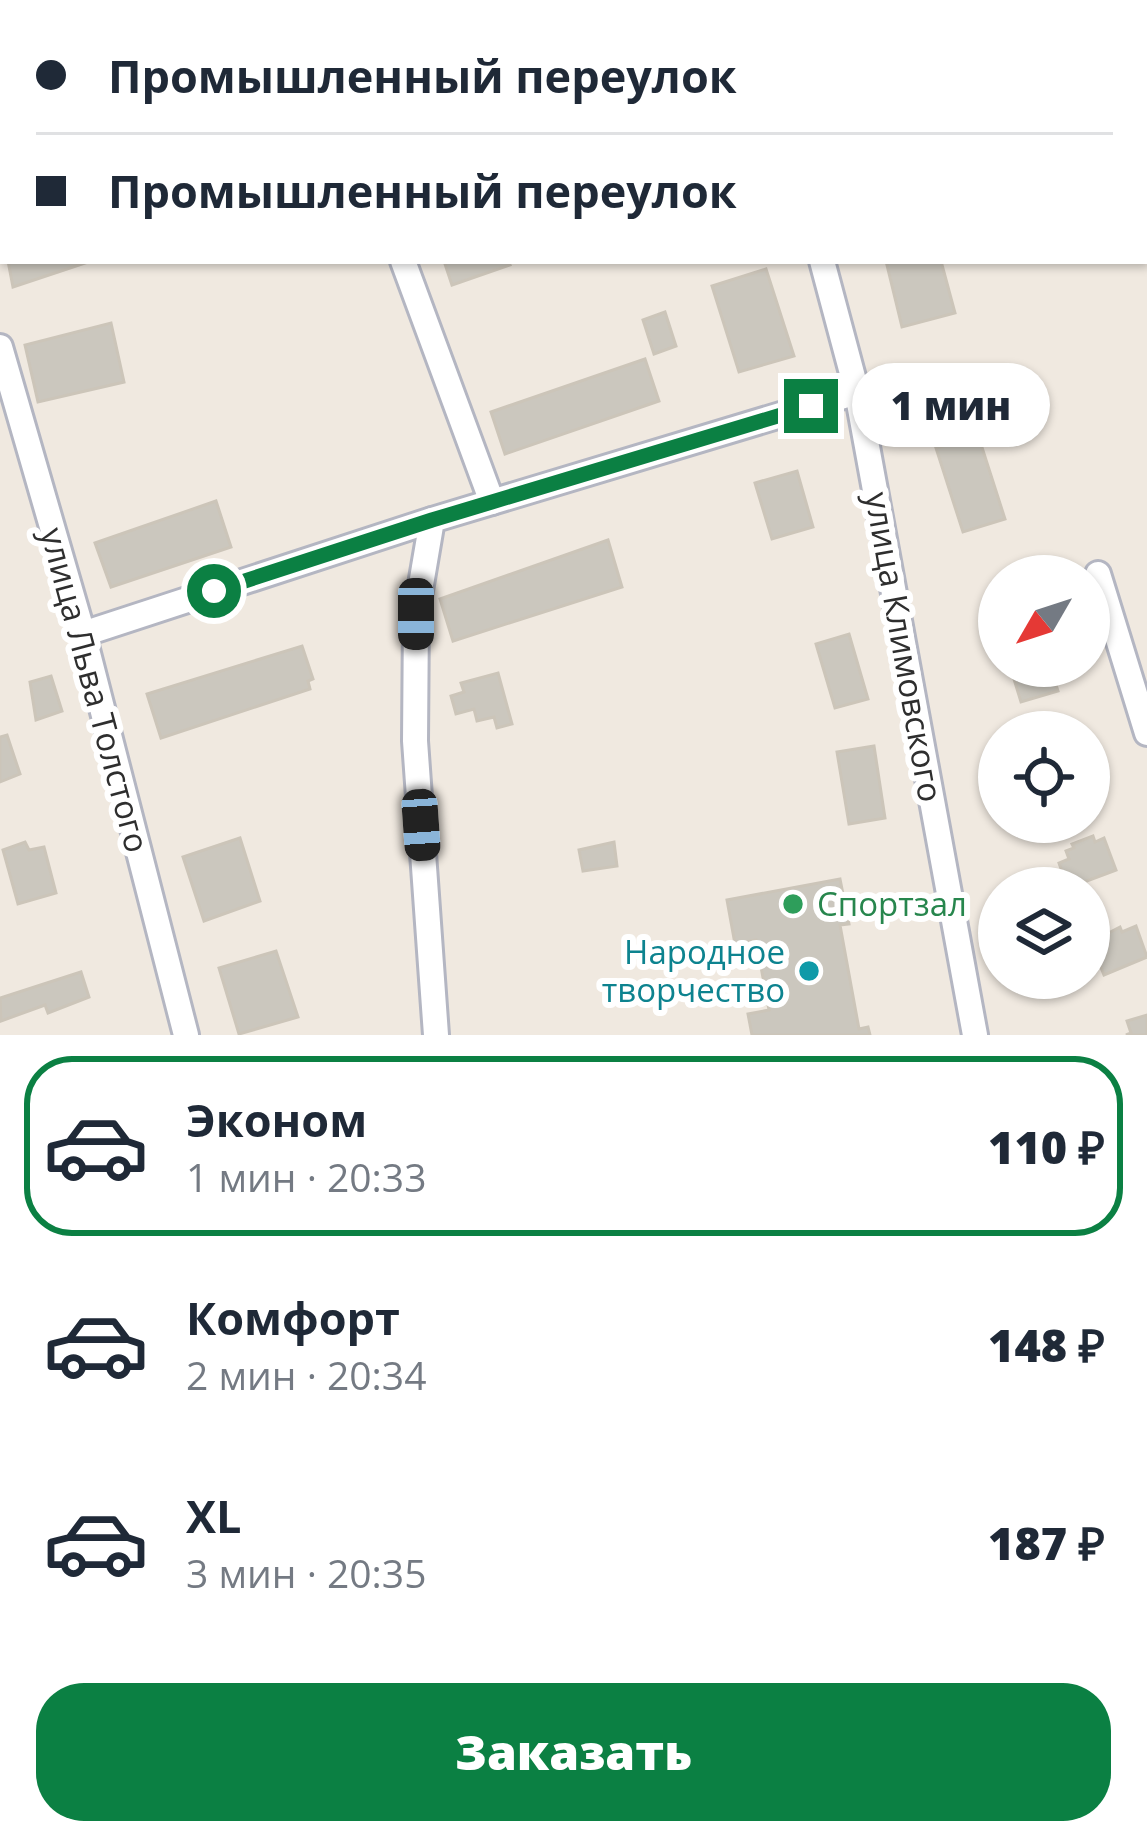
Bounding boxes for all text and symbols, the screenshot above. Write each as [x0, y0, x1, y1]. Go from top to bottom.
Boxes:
text: Промышленный переулок [108, 45, 737, 106]
text: Промышленный переулок [108, 160, 737, 221]
callout: 1 мин [853, 364, 1051, 448]
text: 1 мин [891, 378, 1011, 431]
route end [784, 379, 838, 433]
street label: улица Климовского [855, 489, 954, 805]
street label: улица Льва Толстого [30, 522, 161, 857]
north arrow [978, 555, 1110, 687]
map controls [978, 555, 1110, 999]
route start [187, 564, 241, 618]
car [398, 578, 434, 650]
button: locate [978, 711, 1110, 843]
car [401, 788, 441, 862]
button: layers [978, 867, 1110, 999]
place label: Спортзал [817, 881, 967, 926]
marker: Спортзал [780, 891, 806, 917]
place label: Народное творчество [602, 929, 785, 1012]
marker: Народное творчество [796, 958, 822, 984]
text: Эконом [186, 1089, 367, 1150]
icon: car [42, 1092, 150, 1200]
text: 110 ₽ [988, 1116, 1105, 1177]
text: 1 мин · 20:33 [186, 1150, 426, 1203]
text: Комфорт [186, 1287, 400, 1348]
icon: car [42, 1290, 150, 1398]
text: 148 ₽ [988, 1314, 1105, 1375]
text: 2 мин · 20:34 [186, 1348, 426, 1401]
text: XL [186, 1485, 241, 1546]
icon: car [42, 1488, 150, 1596]
text: 187 ₽ [988, 1512, 1105, 1573]
text: 3 мин · 20:35 [186, 1546, 426, 1599]
button: Заказать [36, 1683, 1111, 1821]

